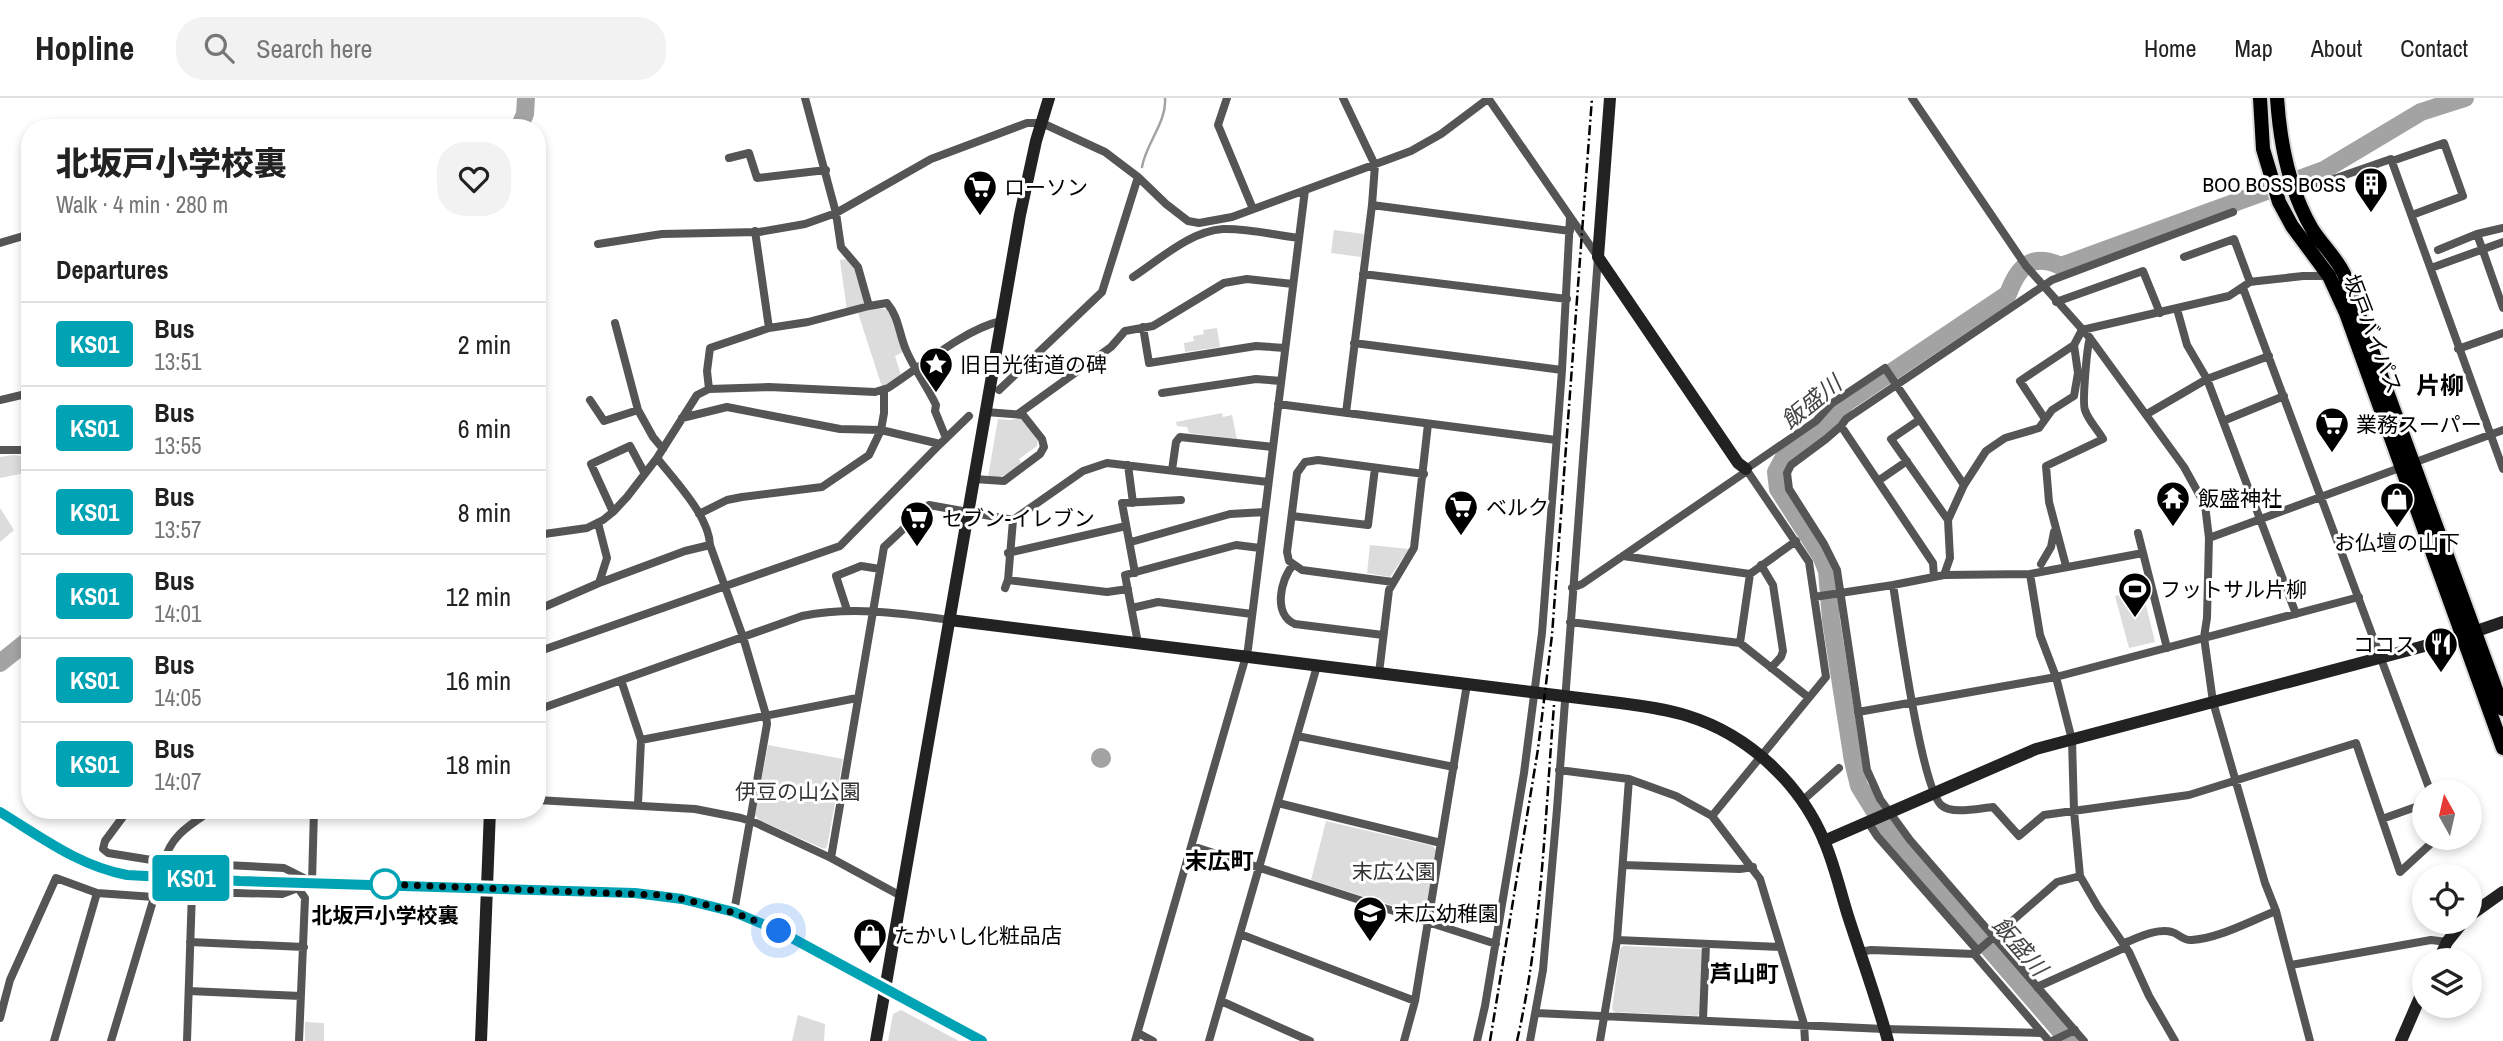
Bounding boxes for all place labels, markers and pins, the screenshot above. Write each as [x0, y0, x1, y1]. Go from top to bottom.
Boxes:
building icon: BOO BOSS BOSS [2352, 165, 2390, 214]
supermarket icon: ローソン [961, 168, 999, 217]
place label: BOO BOSS BOSS [2202, 170, 2346, 199]
place label: ローソン [1004, 173, 1088, 202]
place icon: 旧日光街道の碑 [917, 345, 955, 394]
place label: 旧日光街道の碑 [960, 350, 1107, 379]
supermarket icon: 業務スーパー [2313, 405, 2351, 454]
place label: 業務スーパー [2356, 410, 2482, 439]
temple icon: 飯盛神社 [2154, 479, 2192, 528]
shop icon: お仏壇の山下 [2378, 480, 2416, 529]
place label: 飯盛神社 [2198, 484, 2282, 513]
supermarket icon: ベルク [1442, 488, 1480, 537]
place label: ベルク [1486, 493, 1549, 522]
supermarket icon: セブン-イレブン [898, 499, 936, 548]
place label: セブン-イレブン [942, 504, 1095, 533]
place label: お仏壇の山下 [2334, 528, 2460, 557]
sports icon: フットサル片柳 [2116, 570, 2154, 619]
place label: フットサル片柳 [2160, 575, 2307, 604]
restaurant icon: ココス [2422, 625, 2460, 674]
place label: ココス [2353, 630, 2416, 659]
marker: 北坂戸小学校裏 [370, 869, 400, 899]
school or university icon: 末広幼稚園 [1351, 894, 1389, 943]
place label: 末広幼稚園 [1394, 899, 1499, 928]
place label: 北坂戸小学校裏 [312, 901, 459, 930]
shop icon: たかいし化粧品店 [851, 916, 889, 965]
place label: たかいし化粧品店 [894, 921, 1062, 950]

